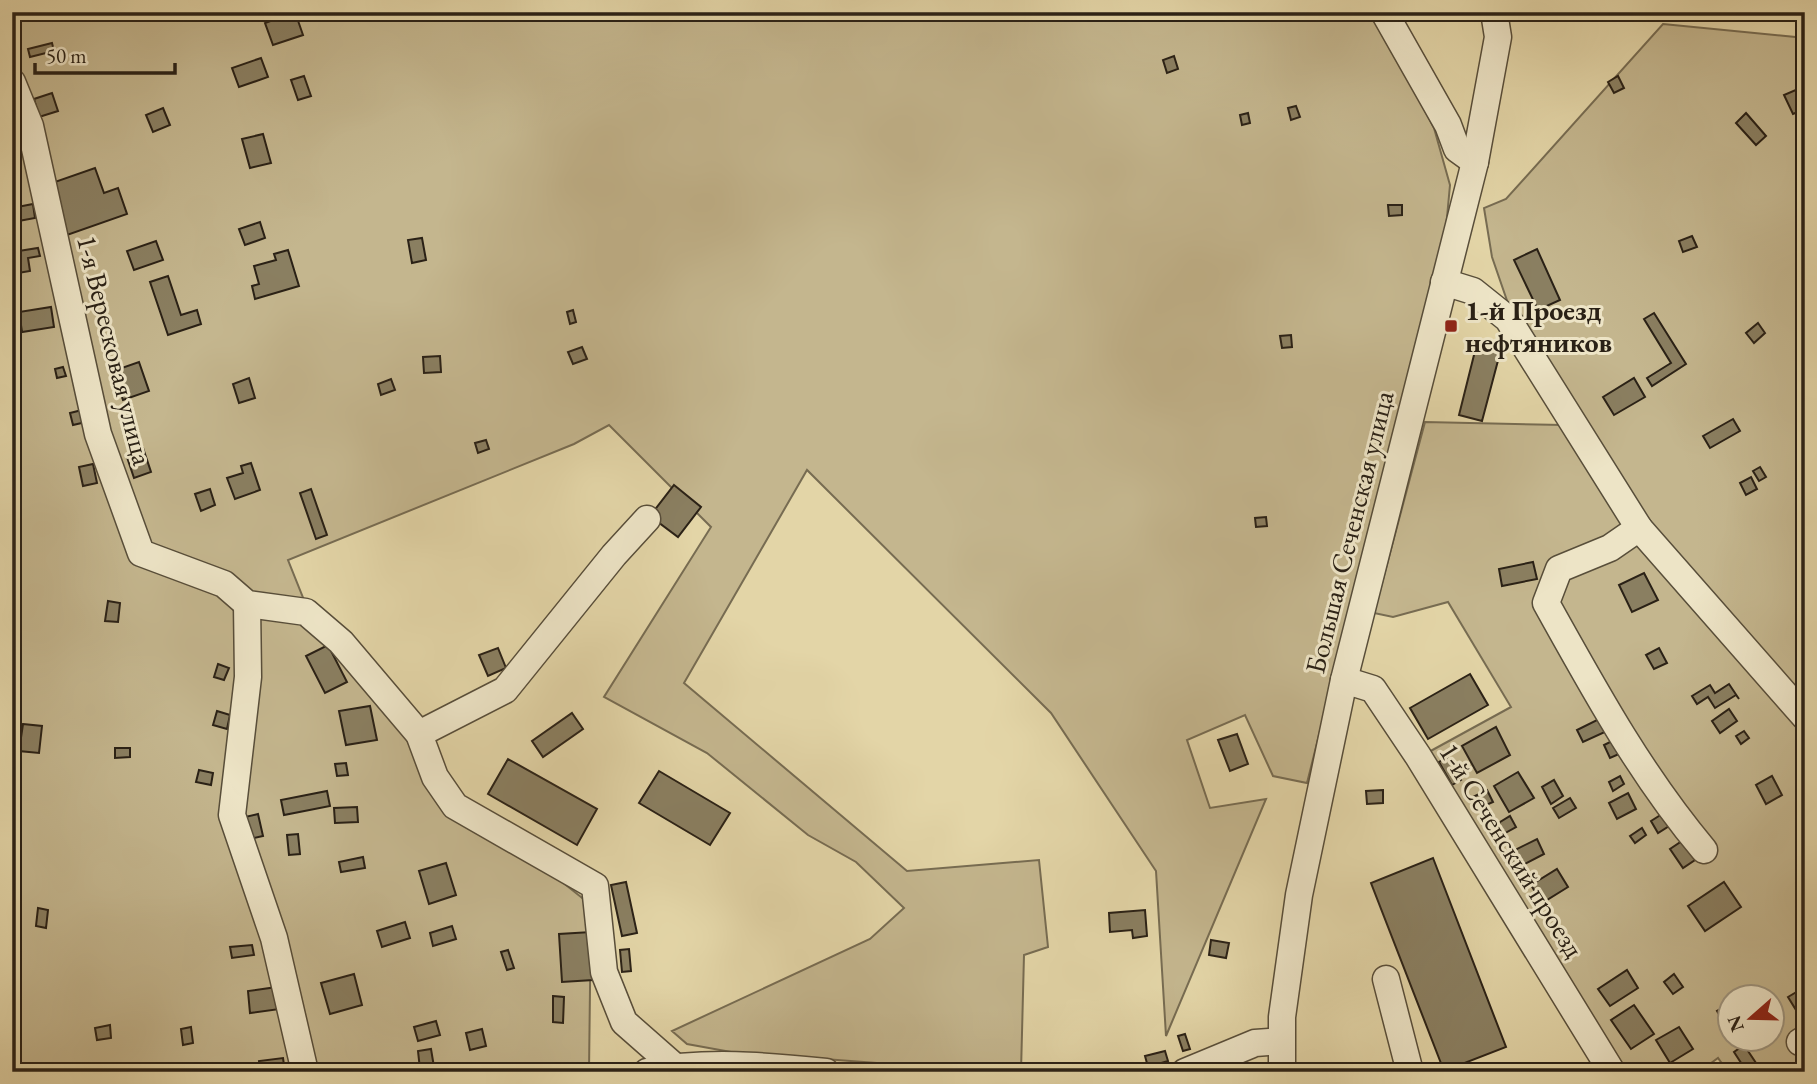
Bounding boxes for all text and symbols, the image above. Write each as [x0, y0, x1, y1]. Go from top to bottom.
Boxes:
scale bar [35, 32, 175, 76]
text: 50 m [46, 42, 87, 69]
street label: 1-я Вересковая улица [69, 231, 161, 470]
place label: 1-й Проезд нефтяников [1465, 292, 1612, 360]
marker: 1-й Проезд нефтяников [1443, 318, 1459, 334]
street label: Большая Сеченская улица [1296, 386, 1402, 677]
street label: 1-й Сеченский проезд [1431, 736, 1593, 964]
north arrow [1716, 982, 1786, 1052]
text: N [1721, 1012, 1750, 1035]

